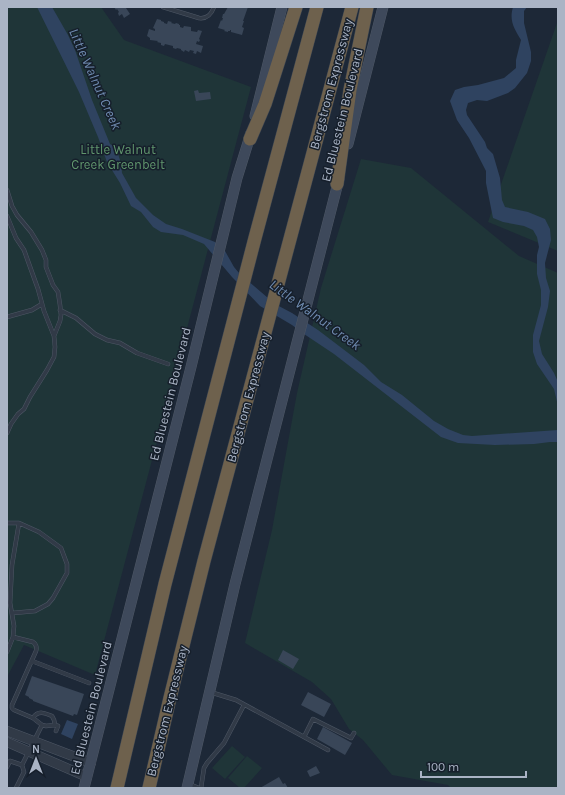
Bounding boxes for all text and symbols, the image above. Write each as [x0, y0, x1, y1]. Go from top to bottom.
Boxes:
street label: Bergstrom Expressway [306, 17, 356, 151]
water label: Little Walnut Creek [65, 26, 125, 133]
street label: Ed Bluestein Boulevard [318, 47, 366, 183]
park label: Little Walnut Creek Greenbelt [71, 142, 165, 172]
water label: Little Walnut Creek [266, 276, 365, 354]
street label: Ed Bluestein Boulevard [146, 326, 194, 462]
street label: Bergstrom Expressway [223, 330, 273, 464]
street label: Ed Bluestein Boulevard [67, 640, 115, 776]
street label: Bergstrom Expressway [143, 644, 191, 778]
north arrow [16, 739, 56, 779]
text: N [32, 743, 40, 756]
scale bar [421, 753, 526, 779]
text: 100 m [427, 760, 459, 774]

